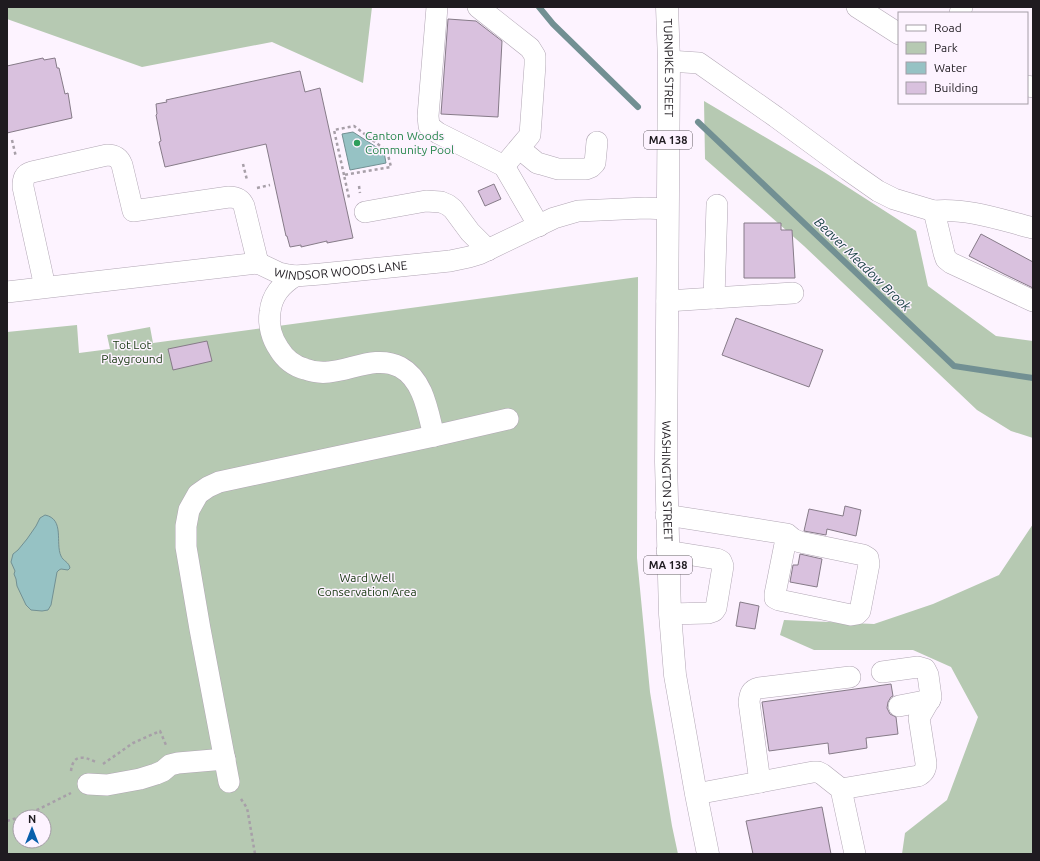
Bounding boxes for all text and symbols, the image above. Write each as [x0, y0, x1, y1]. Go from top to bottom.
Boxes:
legend [898, 12, 1028, 104]
street label: TURNPIKE STREET [661, 18, 676, 118]
text: Road [934, 21, 962, 34]
text: Park [934, 41, 958, 54]
text: Water [934, 61, 967, 74]
text: Building [934, 81, 978, 94]
place label: Canton Woods Community Pool [365, 129, 454, 156]
road number: MA 138 [644, 131, 692, 149]
marker: Canton Woods Community Pool [352, 138, 362, 148]
water label: Beaver Meadow Brook [812, 214, 914, 314]
street label: WINDSOR WOODS LANE [273, 258, 408, 282]
park label: Tot Lot Playground [101, 338, 163, 365]
street label: WASHINGTON STREET [660, 420, 675, 542]
road number: MA 138 [644, 556, 692, 574]
park label: Ward Well Conservation Area [317, 571, 417, 598]
north arrow [12, 809, 52, 849]
text: N [28, 813, 36, 825]

